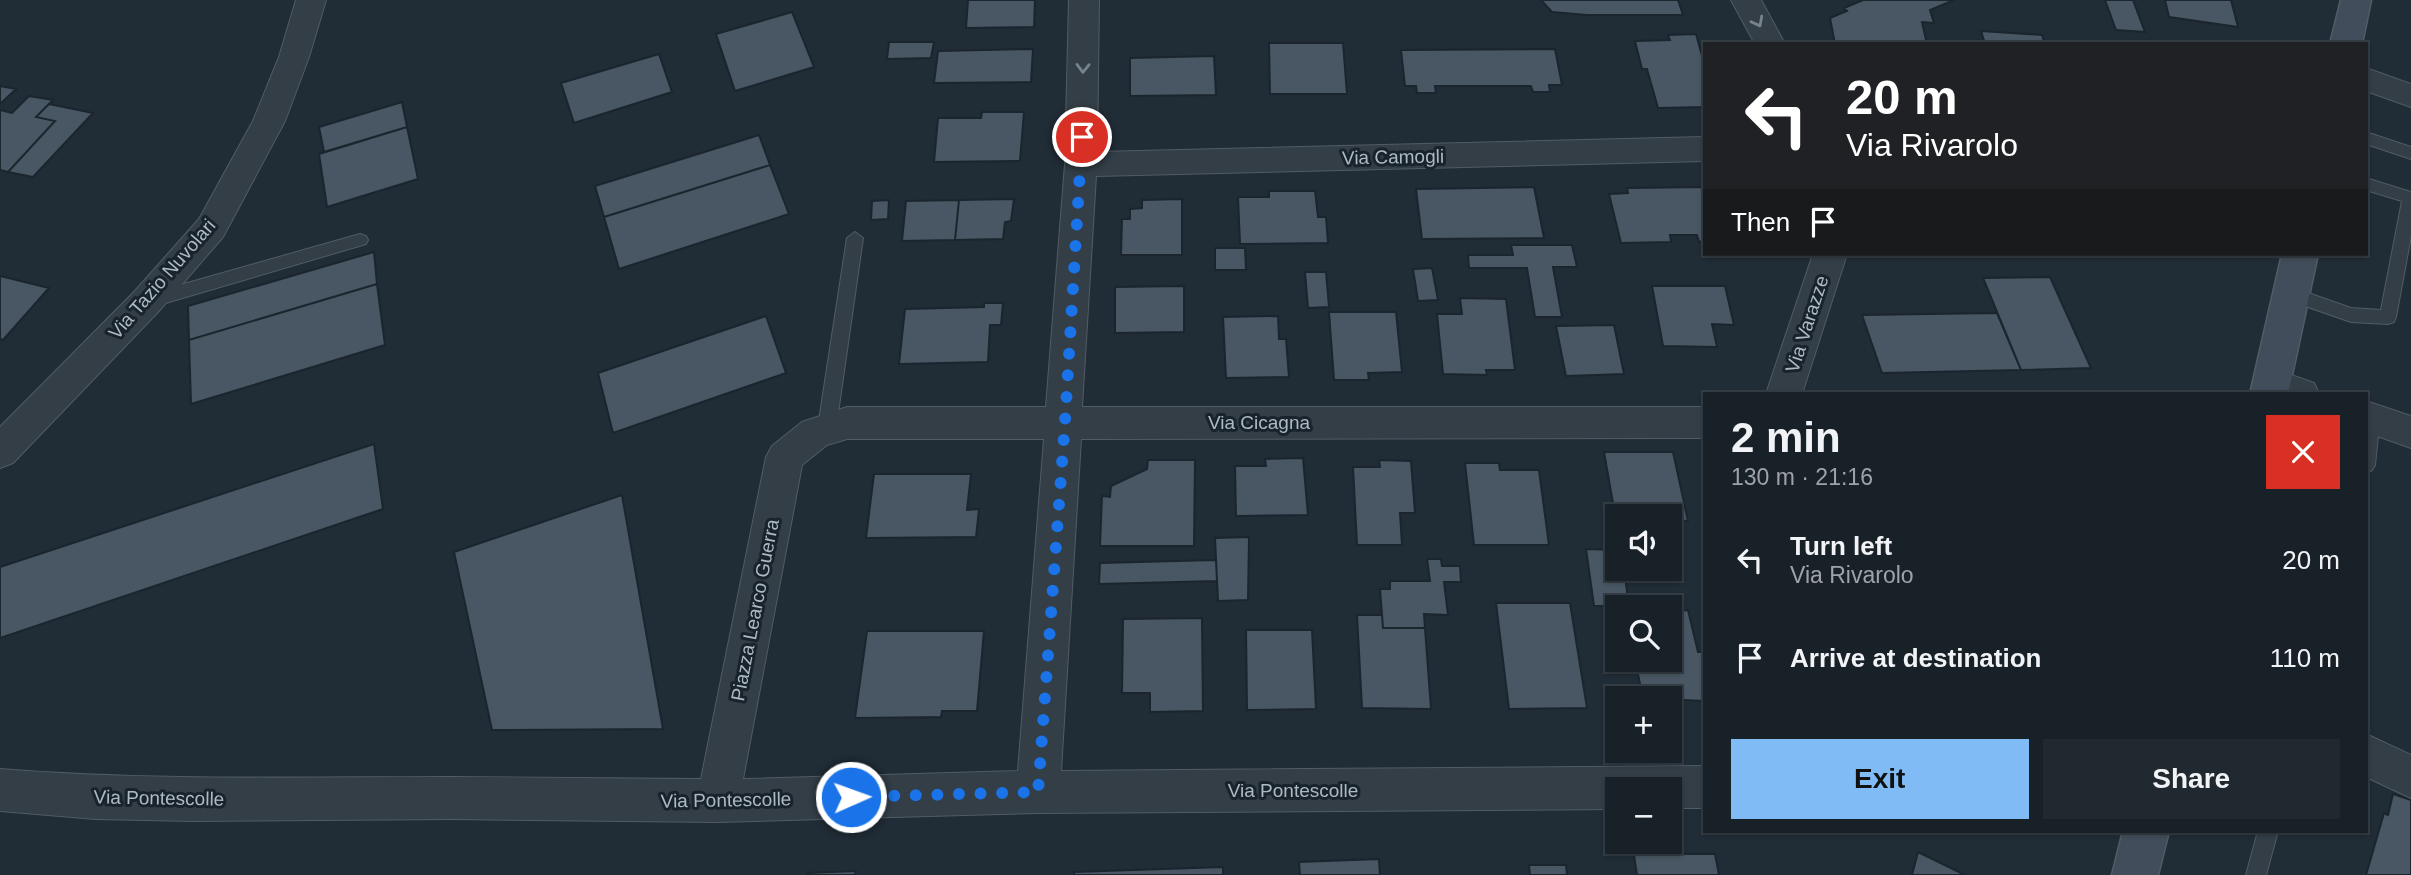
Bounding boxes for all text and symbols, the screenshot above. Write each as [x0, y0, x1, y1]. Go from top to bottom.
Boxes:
one-way arrow [1750, 15, 1763, 27]
one-way arrow [1075, 63, 1091, 74]
icon: left [1731, 70, 1822, 161]
text: 20 m [1846, 70, 1958, 124]
pin [1052, 107, 1112, 167]
icon: arrive [1063, 118, 1101, 156]
text: Via Rivarolo [1846, 127, 2018, 163]
street label: Via Camogli [1342, 146, 1444, 168]
icon: arrive [1804, 203, 1842, 241]
text: Then [1731, 207, 1790, 237]
street label: Via Tazio Nuvolari [104, 215, 220, 343]
street label: Via Varazze [1781, 273, 1833, 375]
street label: Via Cicagna [1208, 412, 1310, 433]
text: 2 min [1731, 414, 1841, 461]
button: close [2266, 415, 2340, 489]
text: 130 m · 21:16 [1731, 464, 1873, 490]
map controls [1605, 504, 1682, 854]
button: sound [1605, 504, 1682, 581]
street label: Piazza Learco Guerra [727, 517, 783, 703]
text: Turn left [1790, 531, 1892, 561]
icon: left [1731, 541, 1769, 579]
text: 20 m [2282, 545, 2340, 575]
text: Via Rivarolo [1790, 562, 1914, 588]
button: search [1605, 595, 1682, 672]
icon: arrive [1731, 639, 1769, 677]
text: Arrive at destination [1790, 643, 2041, 673]
text: 110 m [2270, 643, 2340, 673]
button: + [1605, 686, 1682, 763]
button: Exit [1731, 739, 2029, 819]
button: Share [2043, 739, 2340, 819]
position arrow [814, 760, 888, 834]
button: − [1605, 777, 1682, 854]
street label: Via Pontescolle [1228, 780, 1358, 801]
street label: Via Pontescolle [94, 786, 224, 810]
street label: Via Pontescolle [661, 788, 791, 812]

